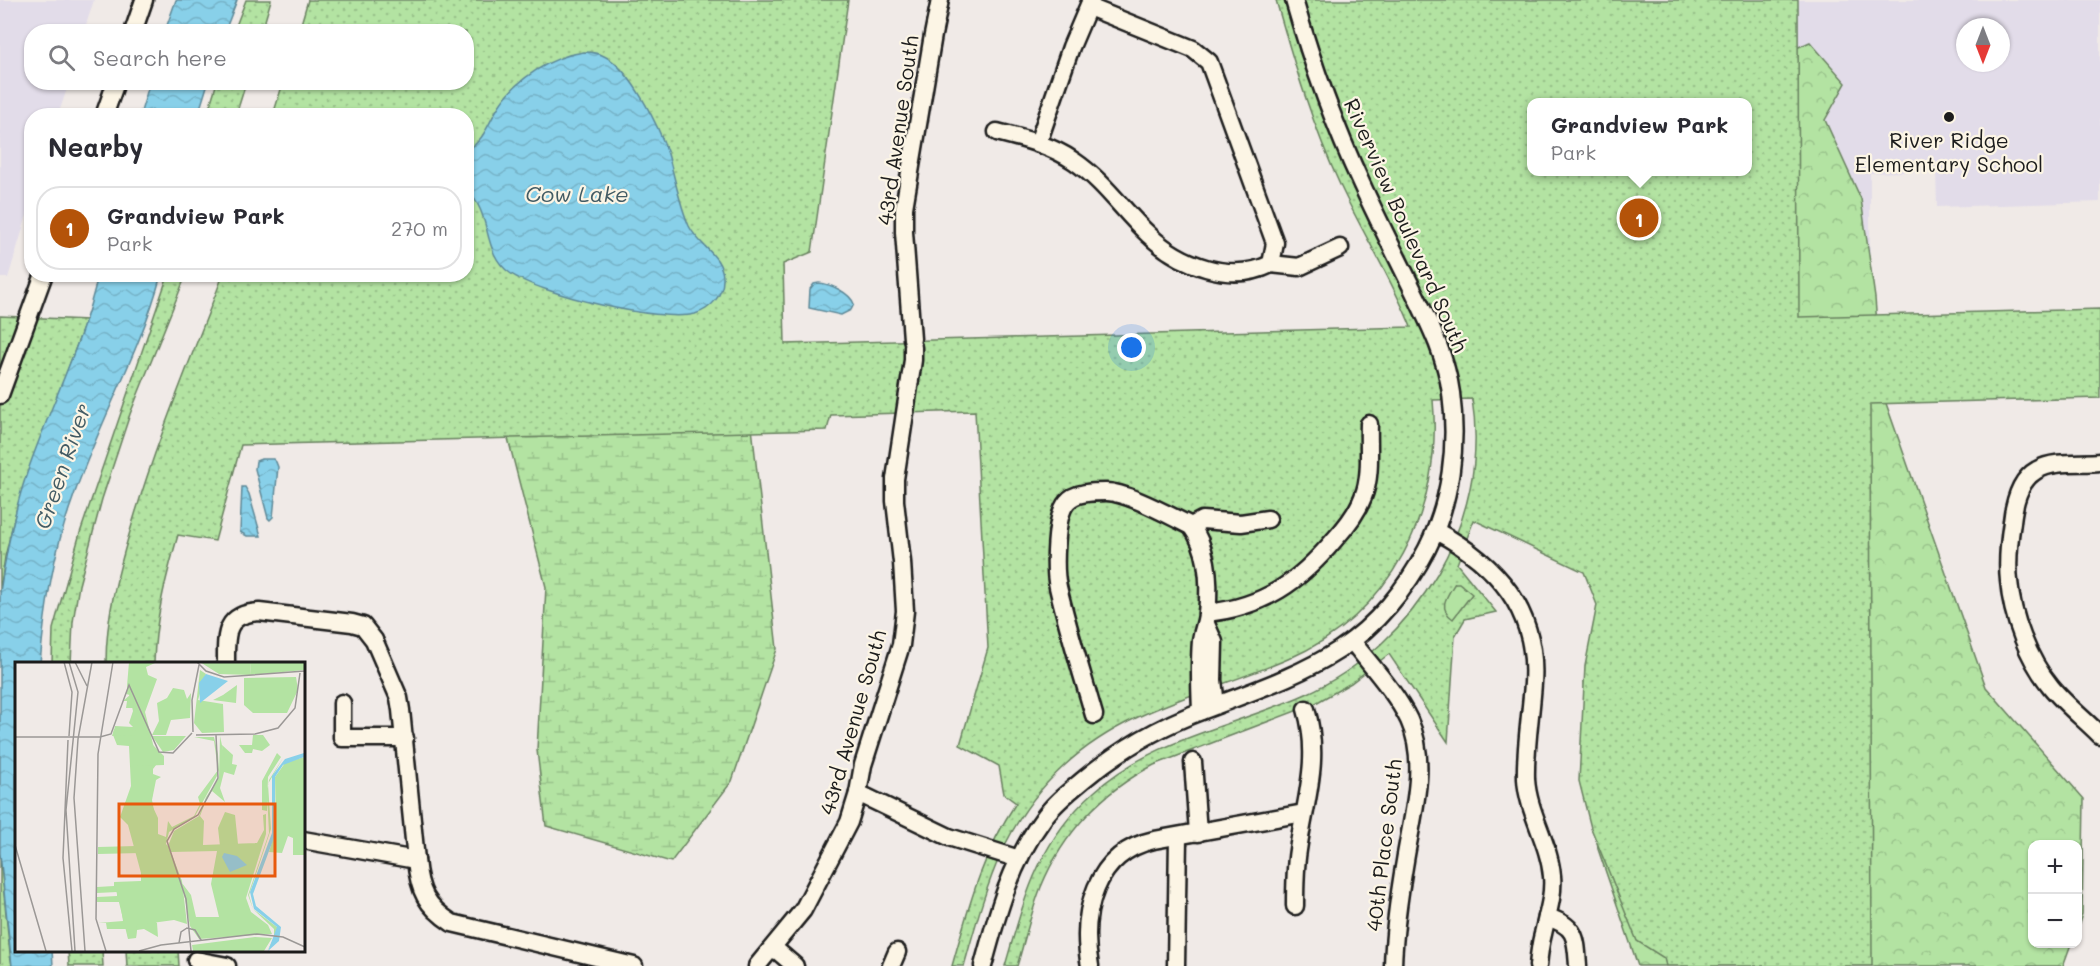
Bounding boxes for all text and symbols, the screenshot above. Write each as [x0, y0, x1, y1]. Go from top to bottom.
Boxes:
north arrow [1956, 18, 2010, 72]
search box [24, 24, 474, 90]
street label: 43rd Avenue South [870, 33, 924, 227]
icon: search [45, 41, 78, 74]
text: Search here [93, 43, 227, 72]
street label: Riverview Boulevard South [1339, 94, 1475, 356]
popup [1527, 98, 1752, 176]
text: Grandview Park [1551, 110, 1728, 139]
marker: River Ridge Elementary School [1942, 110, 1956, 124]
place label: River Ridge Elementary School [1855, 126, 2043, 177]
text: Nearby [48, 130, 143, 164]
text: Park [1551, 139, 1596, 165]
water label: Cow Lake [525, 179, 629, 208]
pin: 1 [1620, 196, 1658, 240]
text: Grandview Park [107, 201, 285, 230]
text: 1 [65, 215, 74, 241]
text: 270 m [391, 215, 448, 241]
text: Park [107, 230, 152, 256]
your location [1117, 333, 1146, 362]
water label: Green River [27, 399, 97, 533]
street label: 43rd Avenue South [813, 626, 891, 818]
inset map [15, 662, 304, 951]
street label: 40th Place South [1359, 757, 1407, 933]
map controls [2028, 840, 2082, 948]
button: + [2028, 840, 2082, 894]
button: − [2028, 894, 2082, 948]

